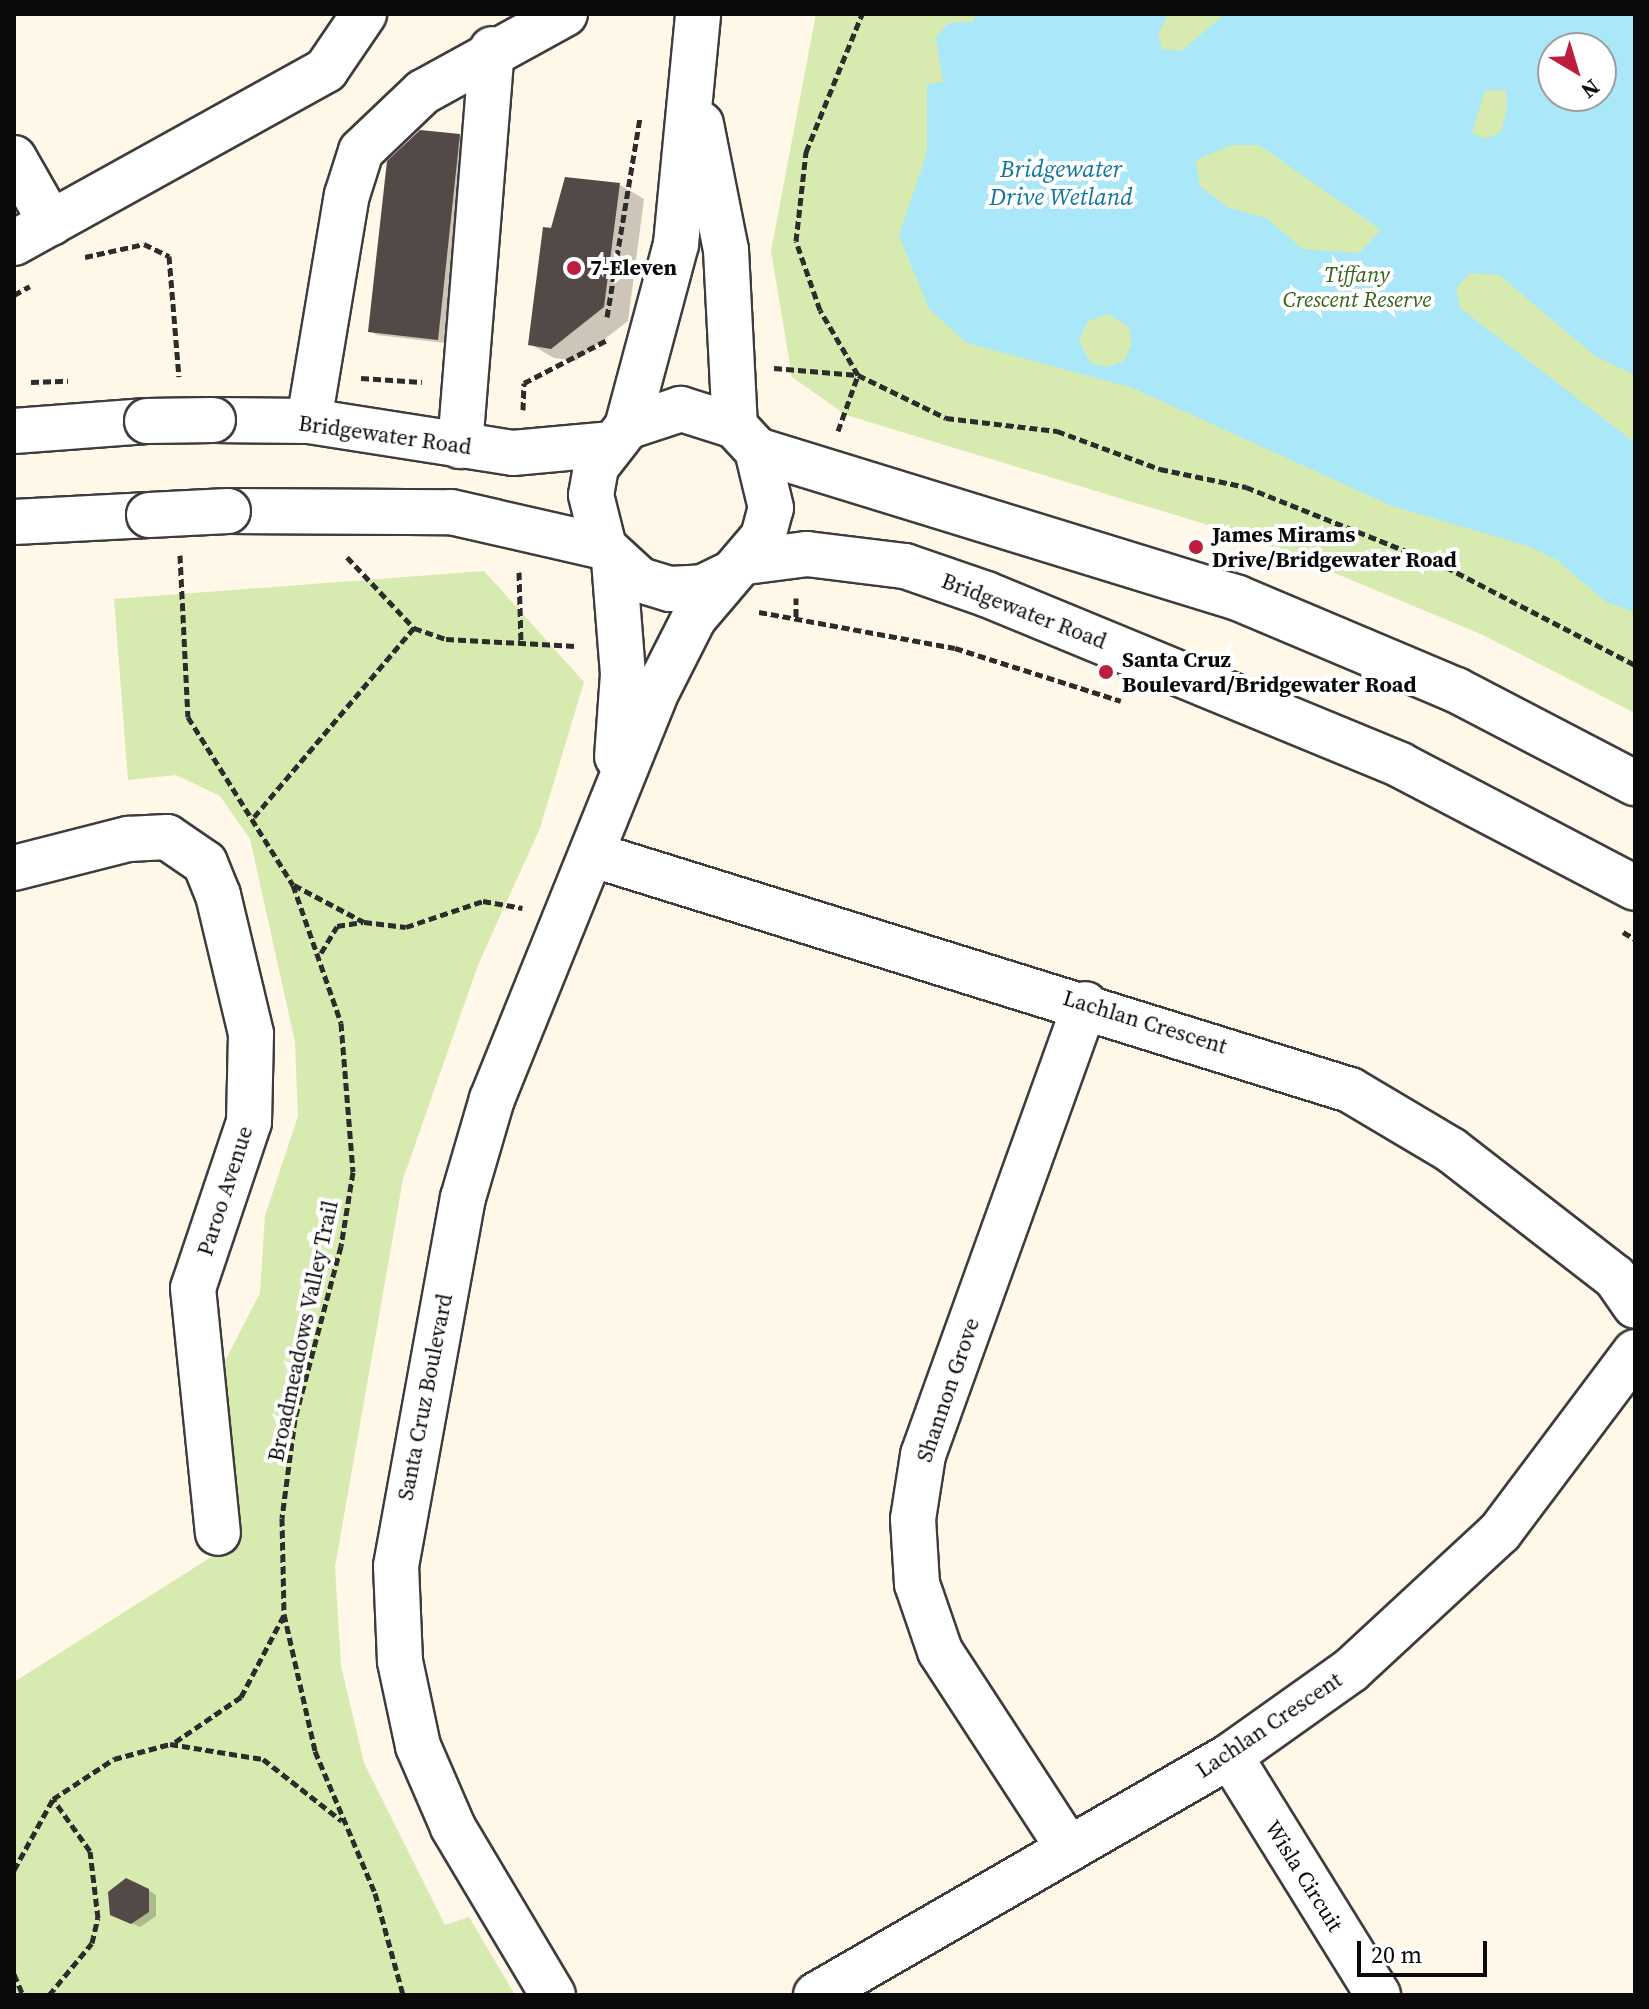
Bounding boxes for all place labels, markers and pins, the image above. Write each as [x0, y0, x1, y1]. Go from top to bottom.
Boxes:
place label: 7-Eleven [590, 255, 677, 281]
marker: 7-Eleven [565, 259, 583, 277]
place label: James Mirams Drive/Bridgewater Road [1212, 521, 1457, 572]
marker: James Mirams Drive/Bridgewater Road [1187, 538, 1205, 556]
place label: Santa Cruz Boulevard/Bridgewater Road [1122, 646, 1416, 698]
marker: Santa Cruz Boulevard/Bridgewater Road [1097, 663, 1115, 681]

